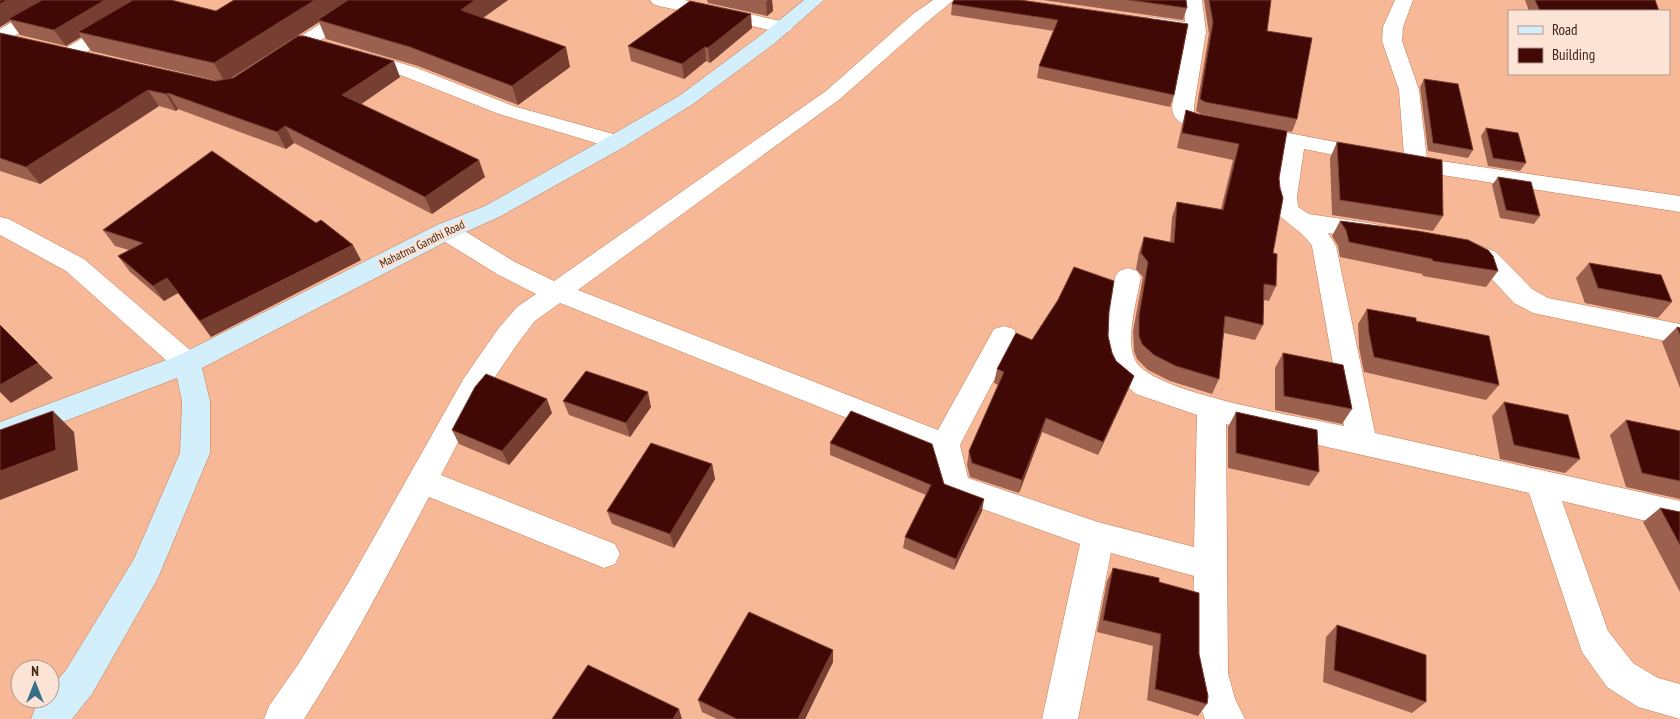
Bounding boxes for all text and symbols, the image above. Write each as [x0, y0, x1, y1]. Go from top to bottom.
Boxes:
legend [1508, 10, 1670, 75]
text: Road [1552, 20, 1578, 39]
text: Building [1552, 45, 1595, 64]
street label: Mahatma Gandhi Road [377, 216, 467, 271]
north arrow [10, 659, 60, 709]
text: N [31, 662, 39, 680]

